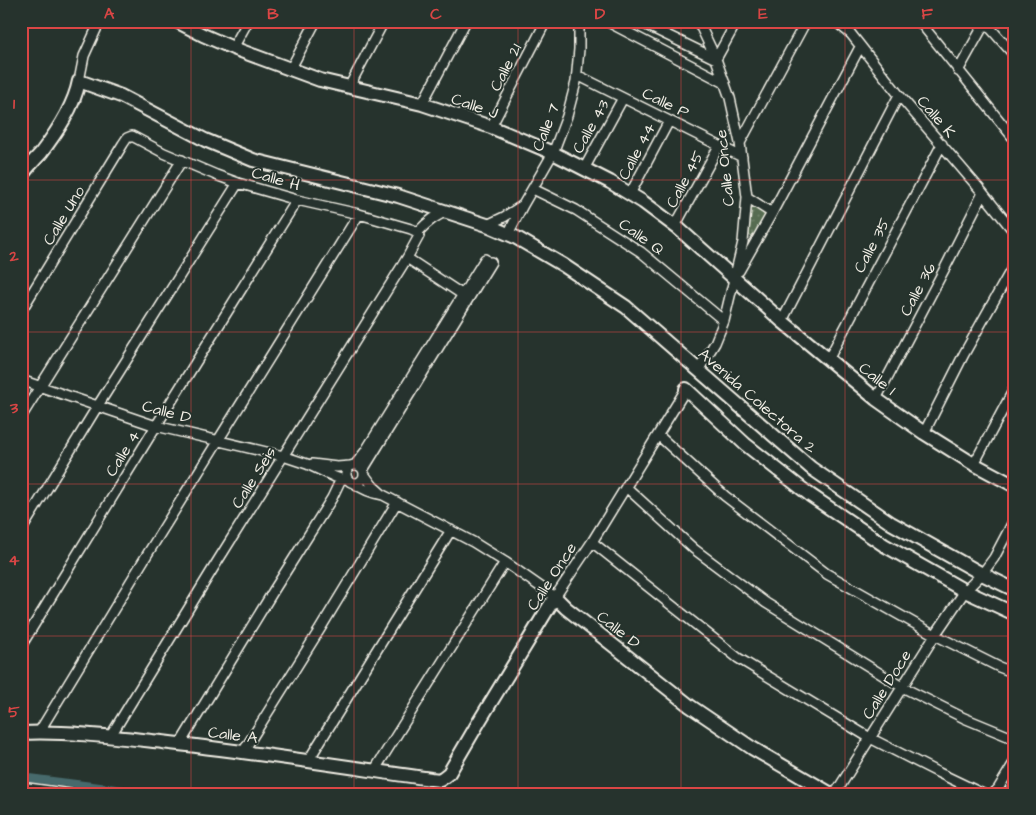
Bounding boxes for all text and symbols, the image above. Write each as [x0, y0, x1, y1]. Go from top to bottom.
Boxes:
text: A [104, 3, 115, 25]
text: B [267, 3, 279, 25]
text: C [430, 3, 442, 25]
text: D [595, 3, 606, 25]
text: E [758, 3, 768, 25]
text: F [921, 3, 933, 25]
street label: Calle 21 [485, 40, 527, 95]
street label: Calle P [638, 82, 693, 124]
street label: Calle J [448, 88, 501, 124]
street label: Calle K [912, 91, 961, 143]
text: 1 [13, 93, 16, 115]
street label: Calle 43 [567, 96, 615, 157]
street label: Calle 7 [527, 100, 565, 154]
street label: Calle 44 [613, 119, 661, 184]
street label: Calle Once [710, 128, 740, 207]
street label: Calle 45 [661, 146, 709, 212]
street label: Calle H [249, 162, 303, 196]
street label: Calle Uno [38, 182, 90, 249]
street label: Calle Q [614, 213, 669, 260]
street label: Calle 35 [848, 214, 896, 277]
text: 2 [8, 245, 19, 267]
street label: Calle 36 [895, 259, 941, 320]
street label: Avenida Colectora 2 [694, 343, 821, 458]
street label: Calle I [854, 357, 901, 400]
street label: Calle D [140, 395, 194, 429]
text: 3 [9, 397, 19, 419]
street label: Calle 4 [100, 426, 146, 481]
street label: Calle Seis [226, 442, 281, 513]
street label: Calle Once [522, 538, 582, 615]
text: 4 [9, 549, 20, 571]
street label: Calle D [592, 606, 645, 654]
street label: Calle Doce [857, 645, 917, 723]
text: 5 [8, 701, 20, 723]
street label: Calle A [207, 721, 259, 749]

